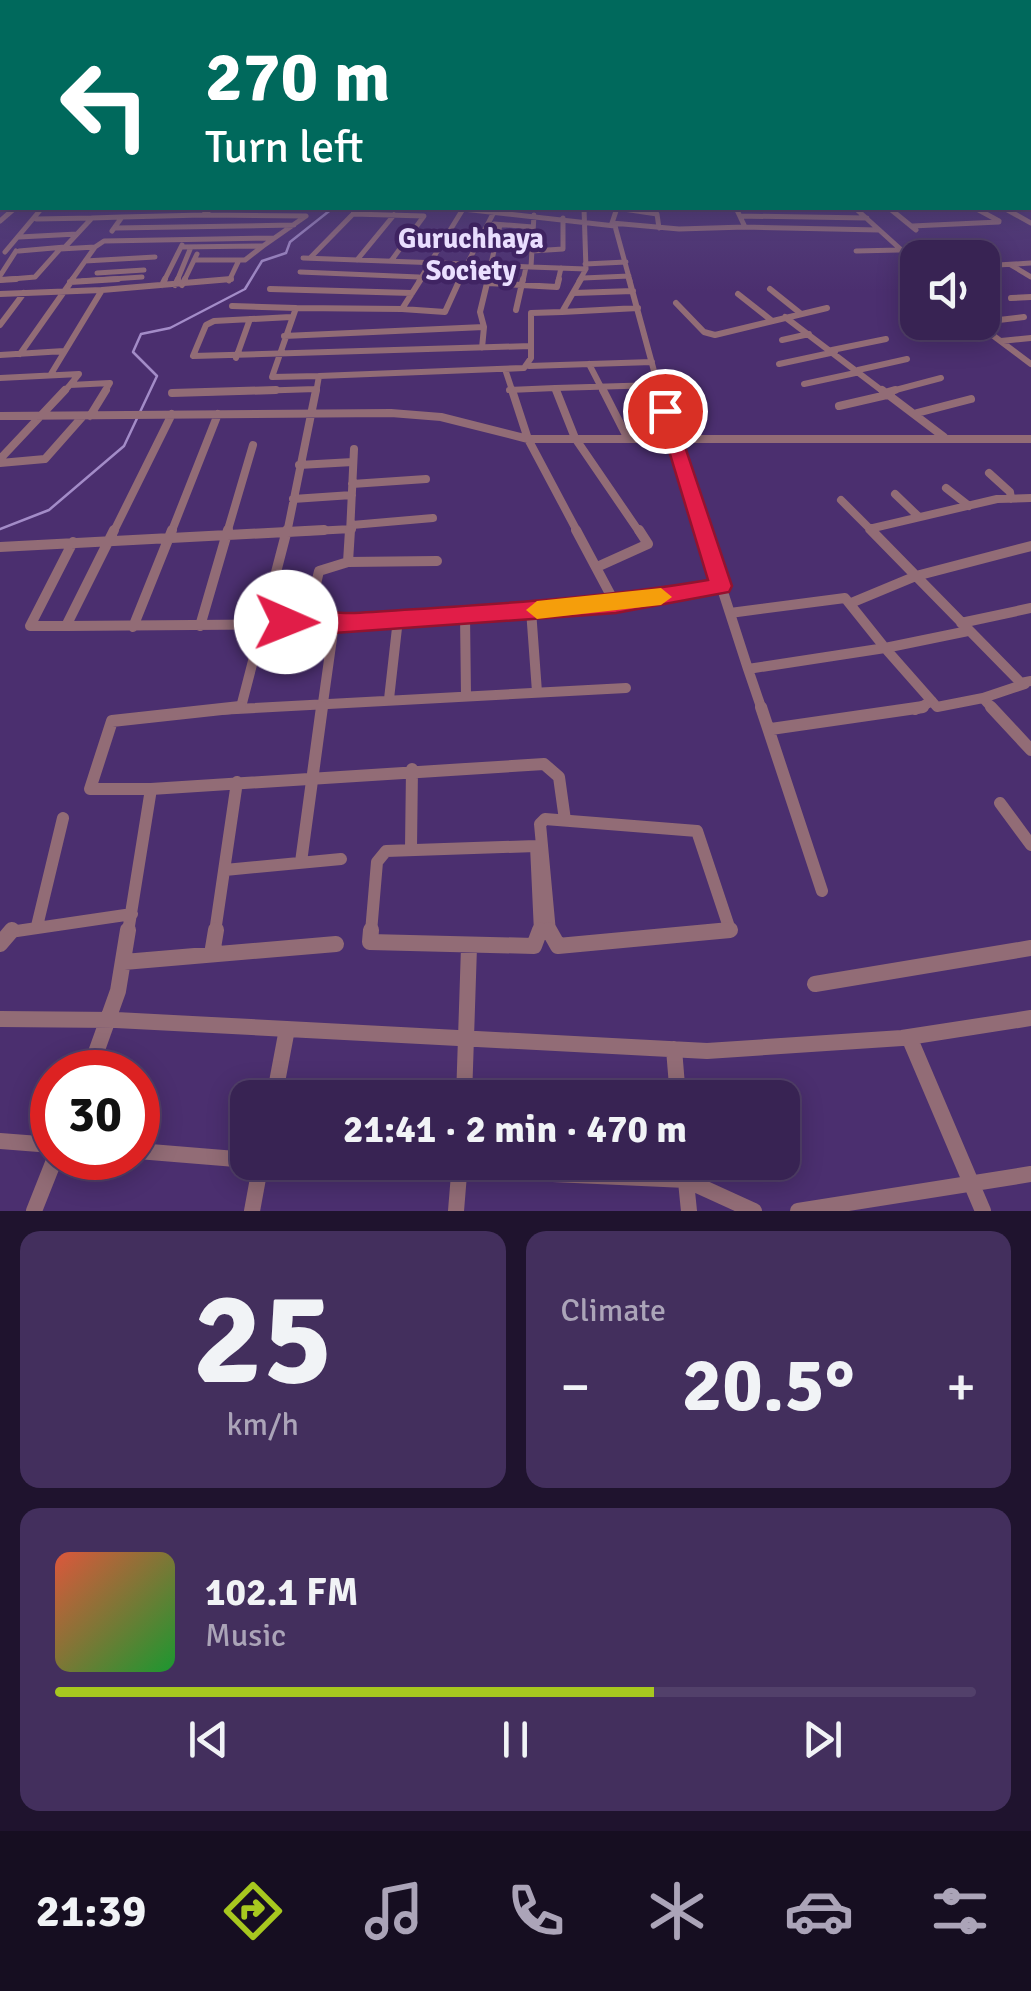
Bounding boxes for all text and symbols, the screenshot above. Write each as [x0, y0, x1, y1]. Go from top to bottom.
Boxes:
text: 270 m [205, 34, 390, 120]
icon: left [40, 40, 170, 170]
text: Turn left [205, 120, 364, 175]
district label: Guruchhaya Society [398, 222, 544, 288]
map controls [900, 240, 1000, 340]
button: sound [900, 240, 1000, 340]
pin [623, 369, 708, 454]
icon: arrive [638, 384, 693, 439]
position arrow [234, 570, 338, 674]
speed limit sign: 30 [30, 1050, 160, 1180]
text: 21:41 · 2 min · 470 m [343, 1106, 687, 1153]
text: 25 [193, 1260, 333, 1420]
text: Climate [561, 1291, 666, 1330]
text: 20.5° [682, 1339, 855, 1432]
text: − [561, 1353, 590, 1421]
text: + [946, 1353, 976, 1421]
text: km/h [227, 1405, 299, 1444]
text: 102.1 FM [205, 1569, 358, 1616]
text: Music [205, 1616, 286, 1655]
icon: previous [181, 1712, 236, 1767]
icon: pause [488, 1712, 543, 1767]
icon: next [795, 1712, 850, 1767]
icon: directions [218, 1876, 288, 1946]
icon: music [359, 1876, 429, 1946]
icon: phone [501, 1876, 571, 1946]
icon: climate [642, 1876, 712, 1946]
icon: car [784, 1876, 854, 1946]
icon: filters [925, 1876, 995, 1946]
text: 21:39 [36, 1884, 146, 1939]

